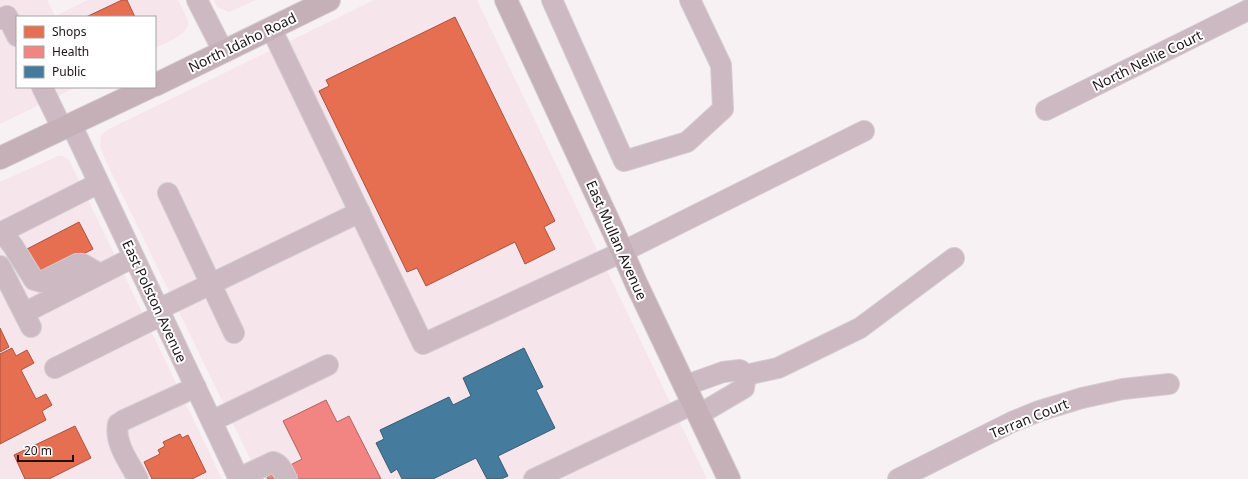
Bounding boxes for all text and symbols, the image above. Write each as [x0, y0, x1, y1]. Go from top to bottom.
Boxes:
street label: North Idaho Road [185, 8, 299, 76]
legend [16, 16, 156, 88]
text: Shops [52, 23, 87, 40]
street label: North Nellie Court [1089, 25, 1205, 95]
text: Health [52, 43, 89, 60]
text: Public [52, 63, 86, 80]
street label: East Mullan Avenue [582, 177, 652, 303]
street label: East Polston Avenue [118, 237, 192, 365]
street label: Terran Court [987, 394, 1071, 442]
scale bar [18, 437, 73, 463]
text: 20 m [24, 442, 52, 459]

